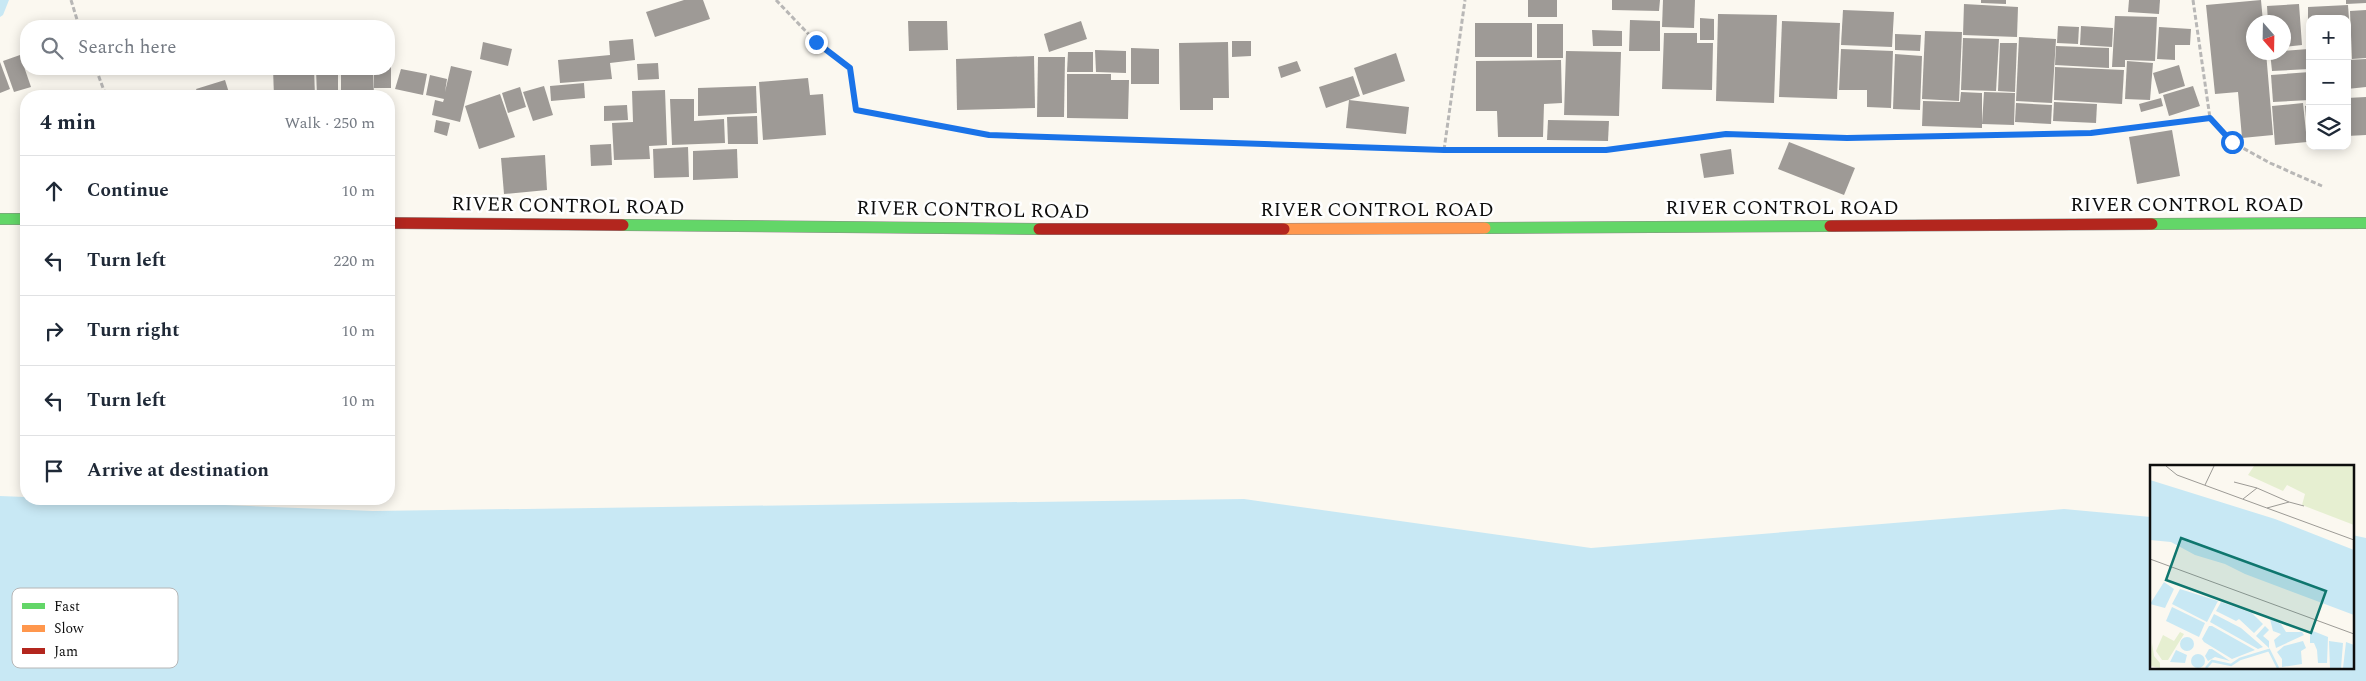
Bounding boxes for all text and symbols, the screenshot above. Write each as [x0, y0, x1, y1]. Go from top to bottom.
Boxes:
north arrow [2246, 15, 2291, 60]
map controls [2306, 15, 2351, 150]
button: + [2306, 15, 2351, 60]
search box [20, 20, 395, 75]
route end [805, 31, 828, 54]
text: Search here [78, 33, 177, 62]
icon: search [38, 34, 66, 62]
button: − [2306, 60, 2351, 105]
button: layers [2306, 105, 2351, 150]
text: 4 min [40, 107, 96, 139]
text: Walk · 250 m [284, 111, 375, 135]
route start [2221, 131, 2244, 154]
text: Continue [87, 176, 169, 205]
icon: ahead [40, 177, 68, 205]
text: 10 m [341, 179, 375, 203]
street label: RIVER CONTROL ROAD [451, 189, 685, 223]
street label: RIVER CONTROL ROAD [2070, 190, 2304, 220]
street label: RIVER CONTROL ROAD [856, 193, 1090, 227]
street label: RIVER CONTROL ROAD [1665, 193, 1899, 223]
street label: RIVER CONTROL ROAD [1260, 195, 1494, 225]
text: Turn left [87, 246, 166, 275]
icon: left [40, 247, 68, 275]
text: 220 m [333, 249, 375, 273]
text: Turn right [87, 316, 180, 345]
icon: right [40, 317, 68, 345]
text: 10 m [341, 319, 375, 343]
text: Turn left [87, 386, 166, 415]
icon: left [40, 387, 68, 415]
text: 10 m [341, 389, 375, 413]
text: Arrive at destination [87, 456, 269, 485]
icon: arrive [40, 457, 68, 485]
inset map [2150, 465, 2354, 668]
legend [12, 588, 178, 668]
text: Fast [54, 596, 80, 617]
text: Slow [54, 618, 84, 639]
text: Jam [54, 641, 78, 662]

